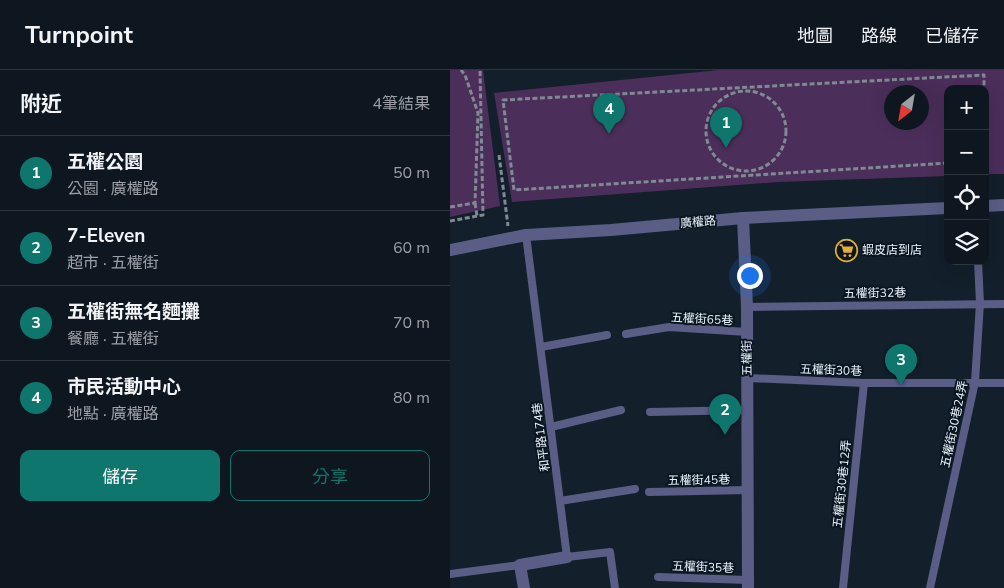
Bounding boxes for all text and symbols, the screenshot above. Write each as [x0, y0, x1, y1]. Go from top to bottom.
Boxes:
text: Turnpoint [25, 19, 133, 51]
text: 地圖 [797, 24, 833, 48]
text: 路線 [861, 24, 897, 48]
text: 已儲存 [925, 24, 979, 48]
north arrow [884, 85, 929, 130]
map controls [944, 85, 989, 265]
button: + [944, 85, 989, 130]
text: 附近 [20, 90, 62, 118]
text: 4筆結果 [372, 93, 430, 115]
pin: 4 [593, 93, 625, 134]
pin: 1 [710, 107, 742, 148]
button: − [944, 130, 989, 175]
text: 五權公園 [67, 149, 143, 175]
text: 1 [31, 162, 41, 184]
text: 50 m [393, 162, 430, 184]
button: locate [944, 175, 989, 220]
text: 公園 · 廣權路 [67, 178, 159, 200]
street label: 廣權路 [679, 212, 717, 232]
button: layers [944, 220, 989, 265]
text: 7-Eleven [67, 223, 145, 249]
text: 2 [31, 237, 41, 259]
text: 60 m [393, 237, 430, 259]
supermarket icon: 蝦皮店到店 [834, 238, 858, 262]
place label: 蝦皮店到店 [862, 242, 922, 258]
text: 超市 · 五權街 [67, 252, 159, 274]
your location [737, 263, 763, 289]
street label: 五權街32巷 [844, 284, 906, 302]
text: 五權街無名麵攤 [67, 299, 200, 325]
street label: 五權街65巷 [670, 309, 734, 329]
text: 3 [31, 312, 41, 334]
text: 70 m [393, 312, 430, 334]
text: 餐廳 · 五權街 [67, 328, 159, 350]
street label: 五權街 [739, 340, 755, 376]
pin: 3 [885, 344, 917, 385]
street label: 五權街30巷 [800, 361, 862, 379]
text: 市民活動中心 [67, 374, 181, 400]
street label: 五權街30巷24弄 [937, 379, 971, 469]
text: 4 [31, 387, 41, 409]
text: 80 m [393, 387, 430, 409]
pin: 2 [709, 394, 741, 435]
street label: 和平路174巷 [529, 401, 553, 473]
text: 地點 · 廣權路 [67, 403, 159, 425]
street label: 五權街30巷12弄 [829, 439, 855, 529]
button: 儲存 [20, 450, 220, 501]
button: 分享 [230, 450, 430, 501]
street label: 五權街45巷 [668, 471, 730, 489]
street label: 五權街35巷 [672, 558, 734, 576]

